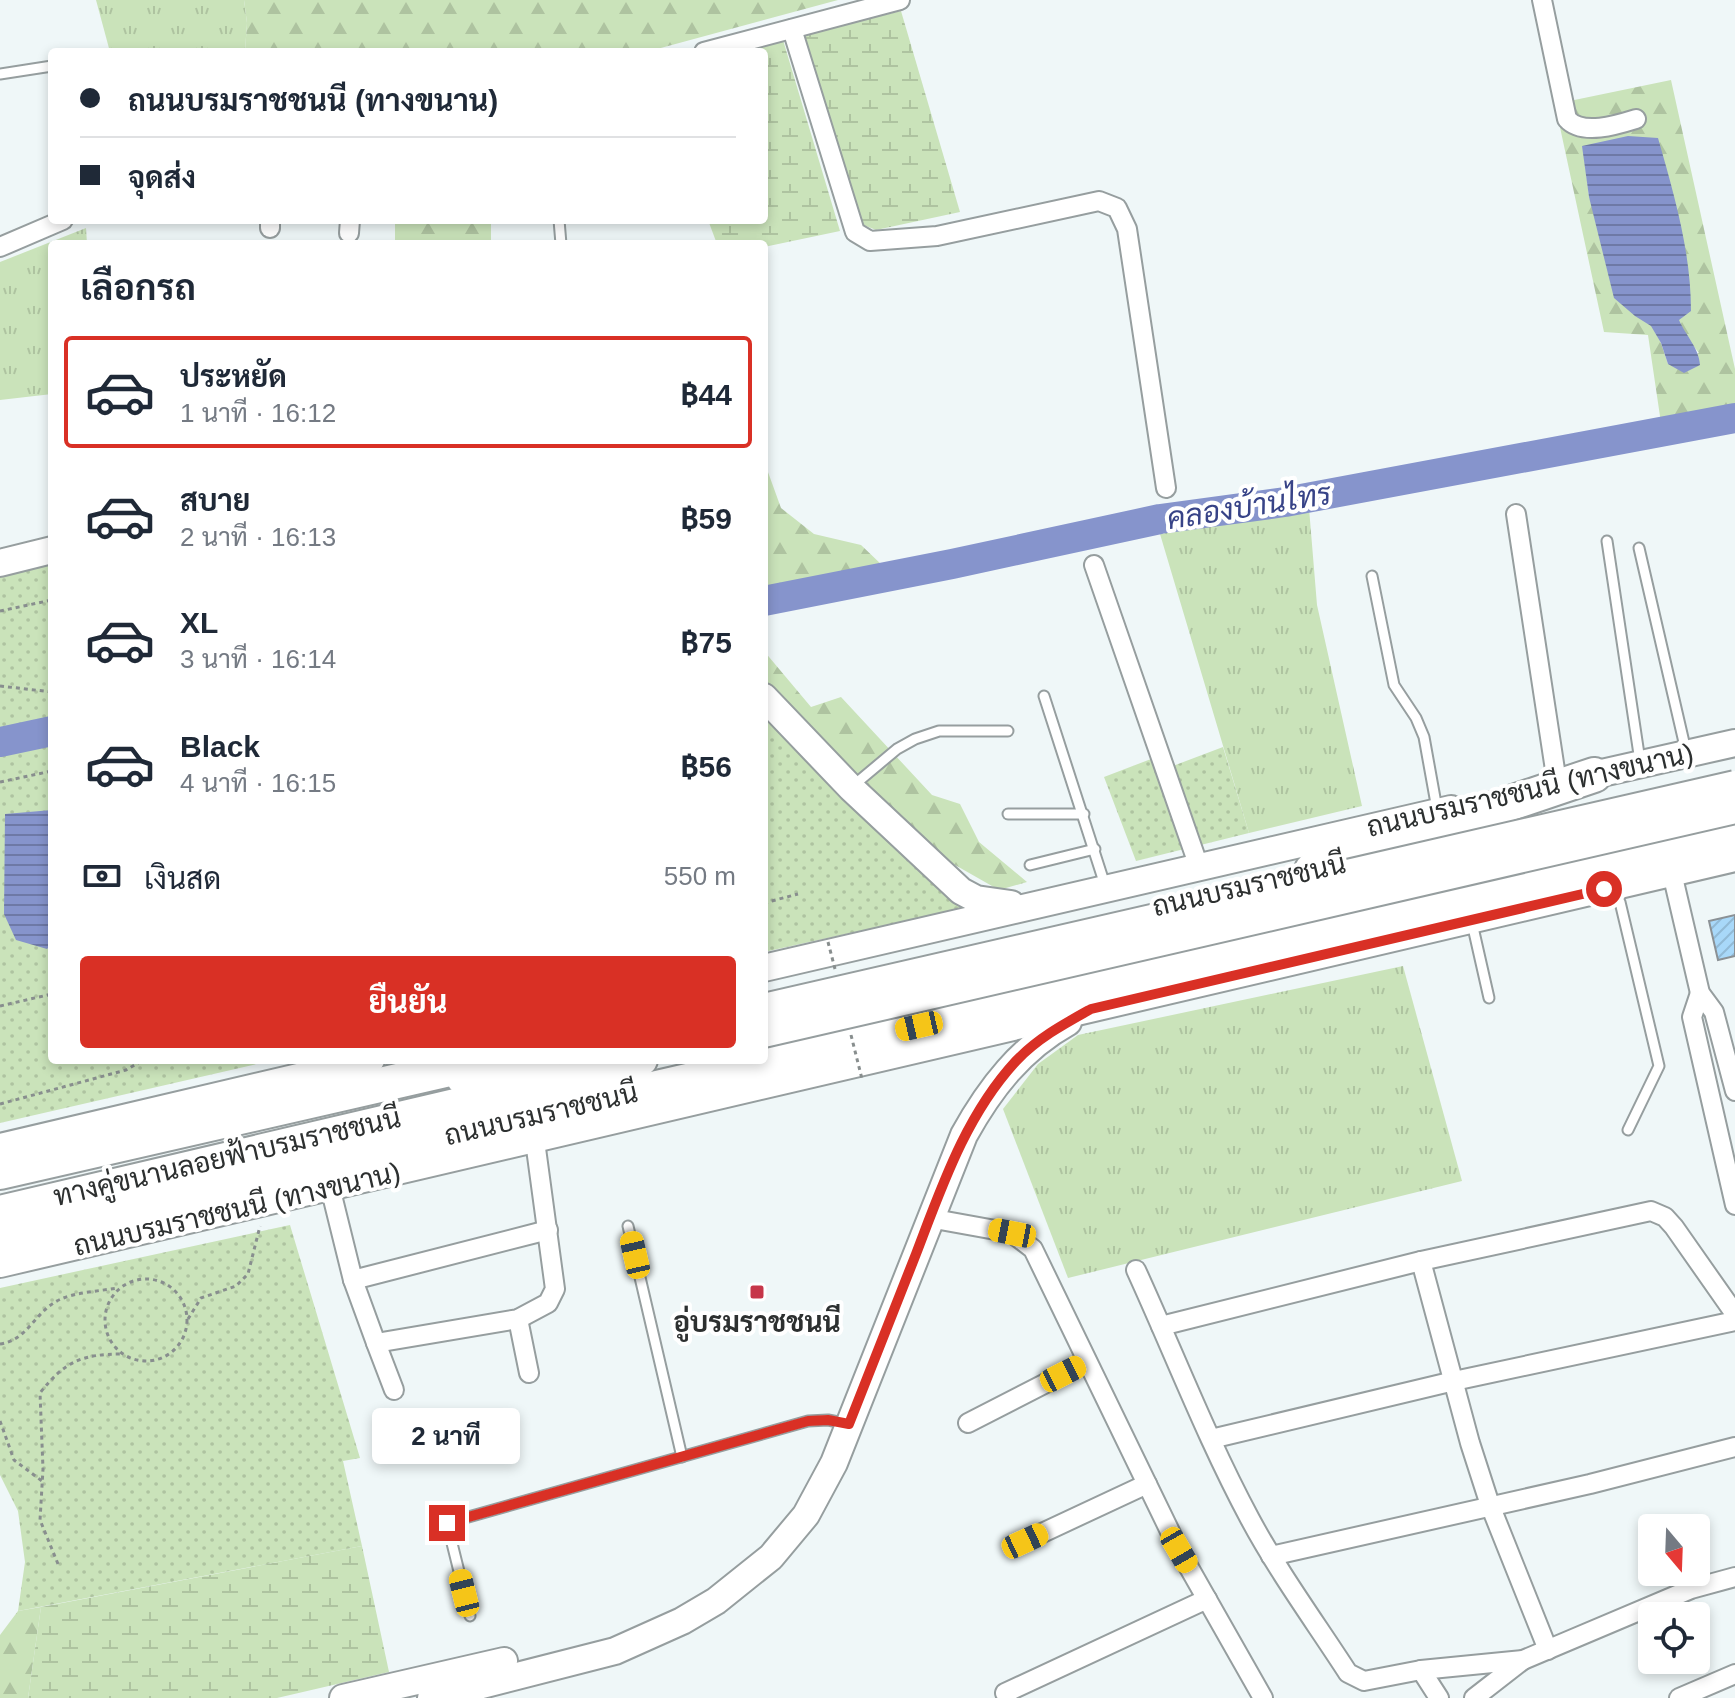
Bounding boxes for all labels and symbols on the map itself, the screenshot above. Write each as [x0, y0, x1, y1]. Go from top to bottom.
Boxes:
water label: คลองบ้านไทร [1164, 474, 1335, 535]
street label: ถนนบรมราชชนนี (ทางขนาน) [1363, 734, 1696, 843]
street label: ถนนบรมราชชนนี [1149, 845, 1349, 922]
route start [1586, 871, 1622, 907]
car [893, 1009, 945, 1043]
street label: ถนนบรมราชชนนี [441, 1074, 641, 1151]
street label: ทางคู่ขนานลอยฟ้าบรมราชชนนี [50, 1099, 405, 1216]
street label: ถนนบรมราชชนนี (ทางขนาน) [70, 1153, 403, 1262]
car [986, 1217, 1038, 1249]
car [618, 1229, 652, 1281]
marker: อู่บรมราชชนนี [748, 1283, 766, 1301]
place label: อู่บรมราชชนนี [673, 1304, 841, 1342]
car [1036, 1352, 1090, 1396]
callout: 2 นาที [373, 1407, 521, 1463]
route end [429, 1505, 465, 1541]
north arrow [1638, 1514, 1710, 1586]
car [998, 1520, 1052, 1562]
car [1157, 1523, 1201, 1577]
car [447, 1567, 481, 1619]

